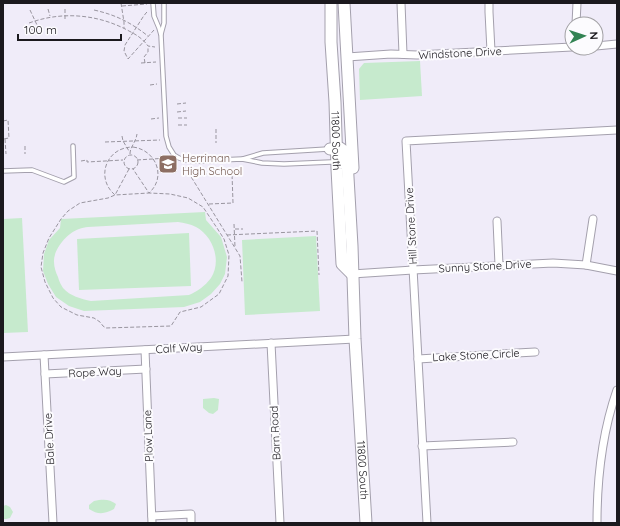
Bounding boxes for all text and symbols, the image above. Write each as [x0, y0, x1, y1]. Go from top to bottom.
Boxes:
scale bar [18, 16, 121, 42]
north arrow [564, 16, 604, 56]
text: 100 m [24, 22, 57, 37]
text: N [587, 31, 601, 40]
street label: Windstone Drive [418, 44, 502, 62]
street label: 11800 South [328, 111, 344, 171]
place label: Herriman High School [182, 151, 242, 178]
school or university icon: Herriman High School [157, 153, 179, 175]
street label: Hill Stone Drive [402, 187, 420, 265]
street label: Sunny Stone Drive [438, 257, 532, 275]
street label: Calf Way [155, 340, 203, 356]
street label: Lake Stone Circle [432, 346, 520, 364]
street label: Rope Way [68, 364, 122, 380]
street label: Barn Road [267, 405, 283, 461]
street label: Plow Lane [140, 410, 156, 462]
street label: Bale Drive [41, 413, 57, 465]
street label: 11800 South [354, 440, 372, 500]

